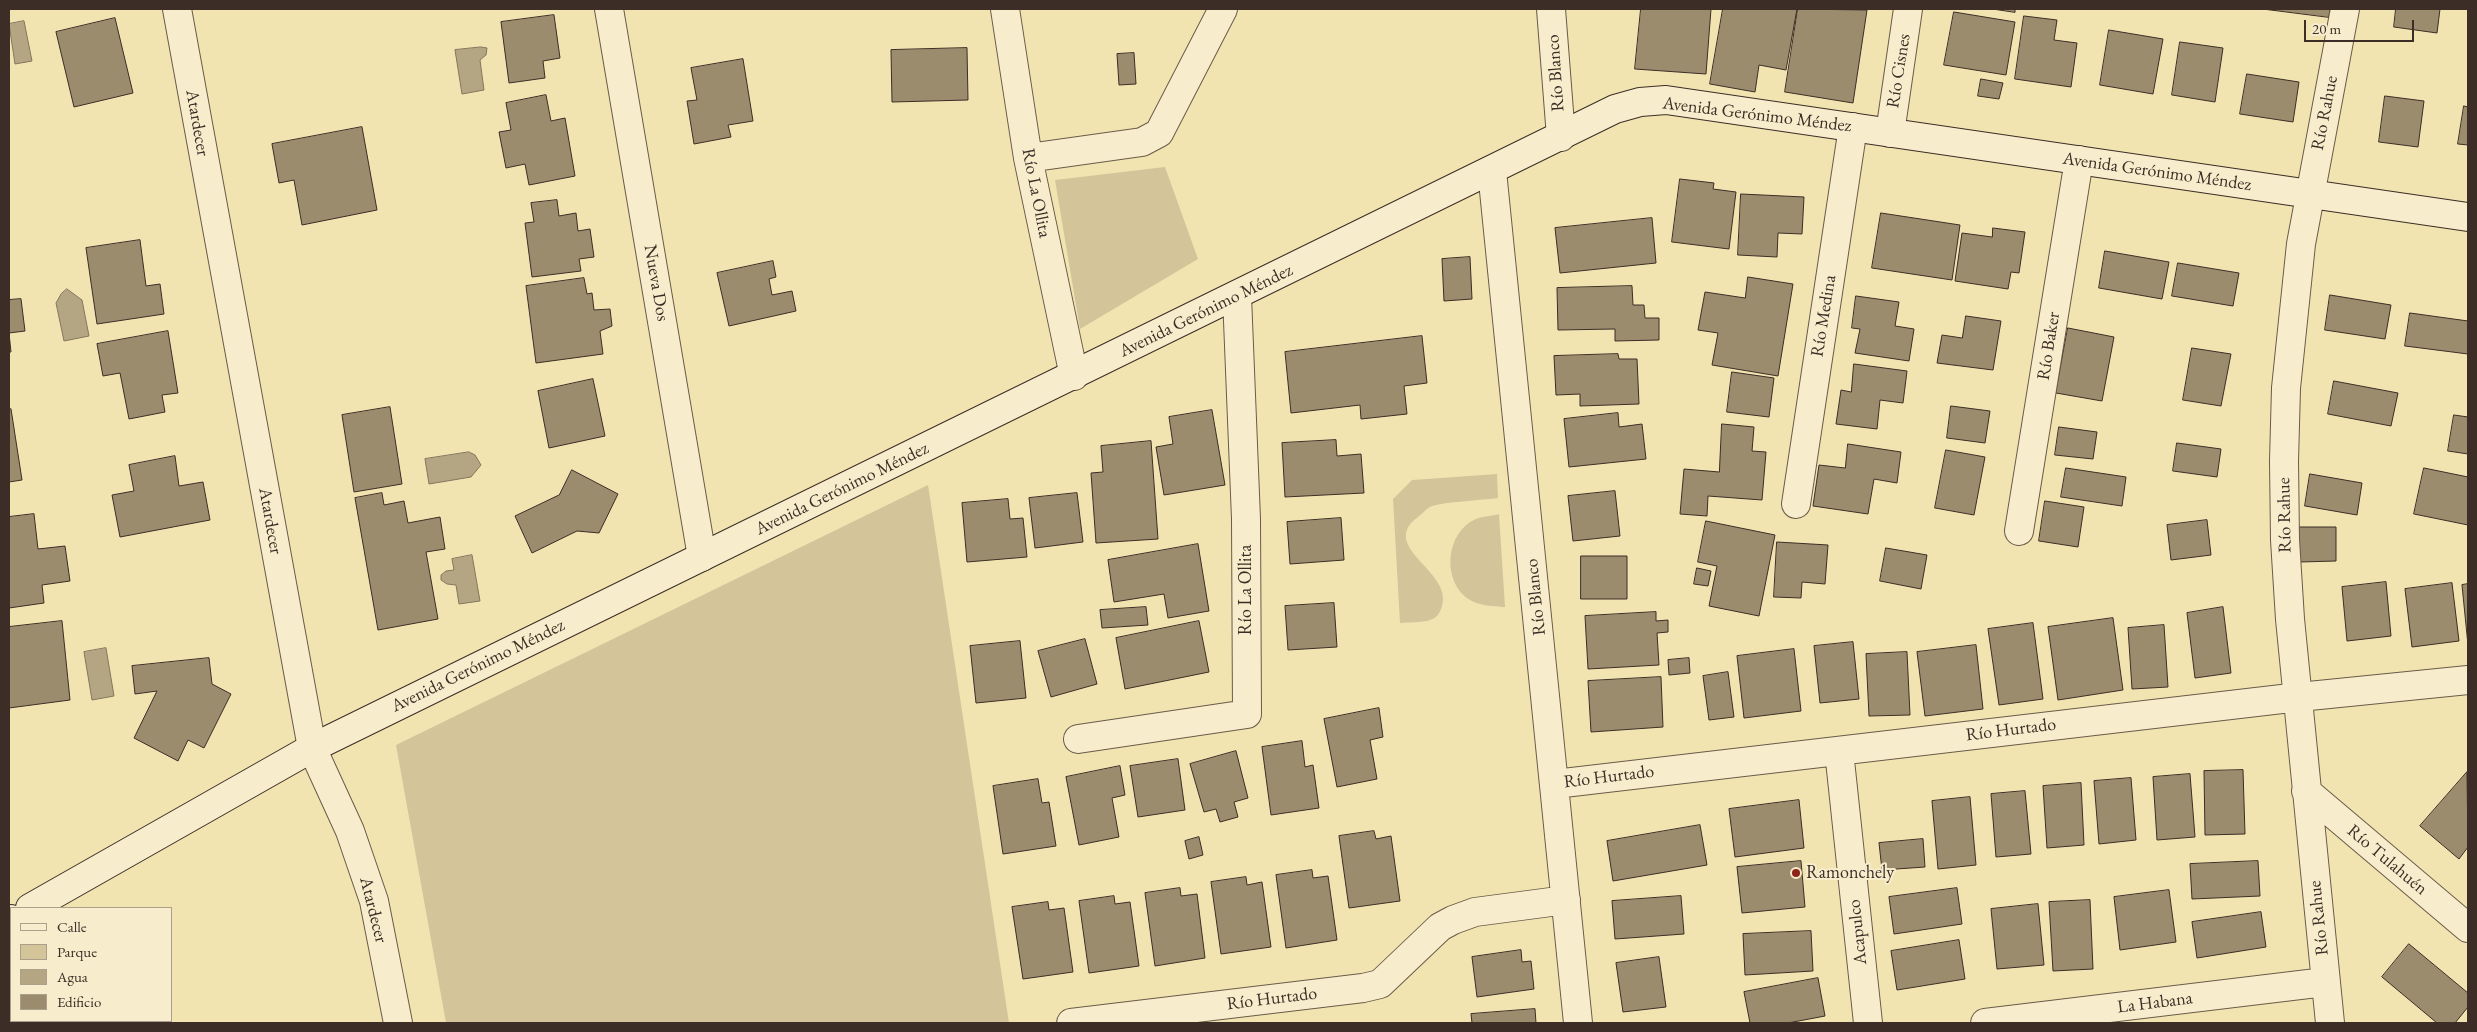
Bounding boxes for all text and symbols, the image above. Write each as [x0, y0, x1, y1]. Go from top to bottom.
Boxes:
scale bar [2307, 10, 2417, 42]
text: 20 m [2312, 19, 2341, 38]
street label: Río Cisnes [1882, 32, 1916, 110]
street label: Río Blanco [1543, 34, 1569, 112]
street label: Río Rahue [2307, 74, 2343, 152]
street label: Atardecer [181, 88, 213, 158]
street label: Avenida Gerónimo Méndez [1661, 93, 1853, 137]
street label: Río La Ollita [1017, 146, 1055, 240]
street label: Avenida Gerónimo Méndez [2061, 148, 2253, 196]
street label: Nueva Dos [639, 243, 673, 323]
street label: Avenida Gerónimo Méndez [1116, 260, 1296, 362]
street label: Río Medina [1807, 273, 1841, 359]
street label: Río Baker [2033, 310, 2065, 382]
street label: Avenida Gerónimo Méndez [752, 438, 932, 540]
street label: Río Rahue [2274, 477, 2296, 553]
street label: Atardecer [254, 486, 286, 556]
street label: Río La Ollita [1235, 545, 1257, 635]
street label: Río Blanco [1521, 557, 1551, 637]
street label: Avenida Gerónimo Méndez [388, 615, 568, 717]
street label: Río Hurtado [1965, 714, 2057, 746]
street label: Río Hurtado [1563, 761, 1655, 793]
street label: Río Tulahuén [2342, 820, 2432, 900]
place label: Ramonchely [1806, 862, 1894, 884]
marker: Ramonchely [1790, 867, 1802, 879]
street label: Atardecer [354, 875, 392, 945]
street label: Río Rahue [2304, 879, 2334, 957]
street label: Acapulco [1844, 898, 1872, 966]
legend [10, 907, 172, 1022]
text: Calle [57, 917, 87, 936]
text: Parque [57, 942, 97, 961]
text: Agua [57, 967, 88, 986]
street label: Río Hurtado [1226, 983, 1318, 1015]
street label: La Habana [2116, 988, 2194, 1018]
text: Edificio [57, 992, 101, 1011]

